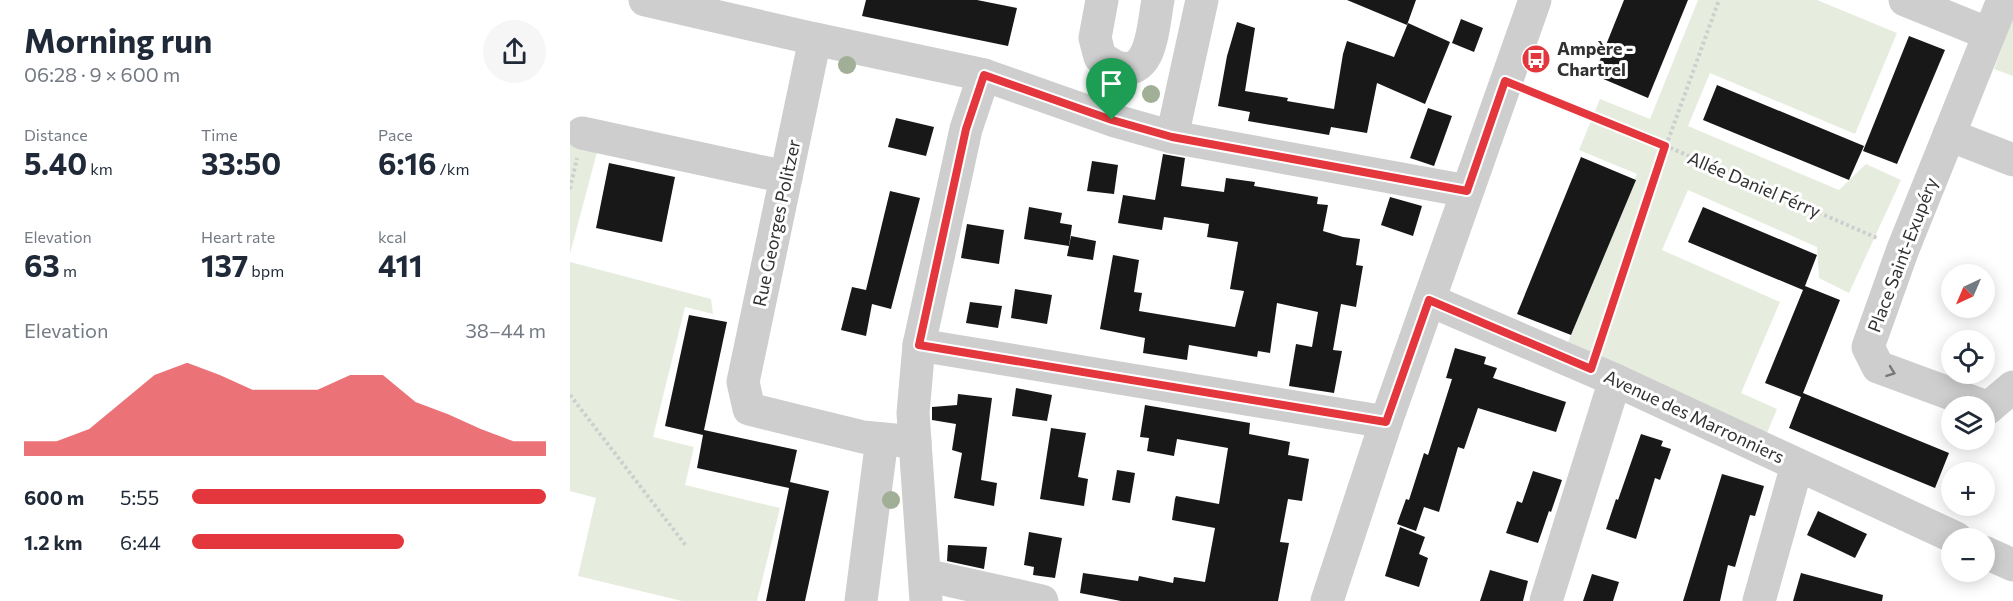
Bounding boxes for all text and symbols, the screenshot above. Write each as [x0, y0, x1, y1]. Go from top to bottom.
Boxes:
text: Morning run [24, 19, 212, 60]
button: share [483, 20, 546, 83]
place label: Ampère - Chartrel [1557, 37, 1634, 80]
bus stop icon: Ampère - Chartrel [1520, 43, 1552, 75]
pin [1086, 58, 1137, 120]
text: 06:28 · 9 × 600 m [24, 62, 180, 86]
icon: arrive [1095, 67, 1128, 100]
text: Distance [24, 125, 88, 144]
text: Time [201, 125, 238, 144]
text: Pace [378, 125, 413, 144]
street label: Rue Georges Politzer [748, 137, 804, 308]
text: 5.40 [24, 144, 87, 181]
text: 33:50 [201, 144, 281, 181]
text: 6:16 [378, 144, 437, 181]
street label: Allée Daniel Férry [1685, 146, 1824, 222]
text: km [87, 159, 113, 178]
text: /km [437, 159, 469, 178]
street label: Place Saint-Exupéry [1862, 174, 1942, 335]
text: Elevation [24, 227, 92, 246]
text: Heart rate [201, 227, 275, 246]
text: kcal [378, 227, 407, 246]
text: 63 [24, 246, 60, 283]
text: 137 [201, 246, 248, 283]
text: 411 [378, 246, 423, 283]
text: m [60, 261, 77, 280]
text: bpm [248, 261, 284, 280]
north arrow [1941, 264, 1995, 318]
map controls [1941, 264, 1995, 582]
text: Elevation [24, 318, 109, 342]
text: 38–44 m [465, 318, 546, 342]
button: locate [1941, 330, 1995, 384]
street label: Avenue des Marronniers [1601, 365, 1788, 468]
one-way arrow [1885, 365, 1896, 377]
button: layers [1941, 396, 1995, 450]
button: + [1941, 462, 1995, 516]
text: 600 m [24, 485, 84, 509]
text: 5:55 [120, 485, 159, 509]
button: − [1941, 528, 1995, 582]
text: 1.2 km [24, 530, 82, 554]
text: 6:44 [120, 530, 161, 554]

